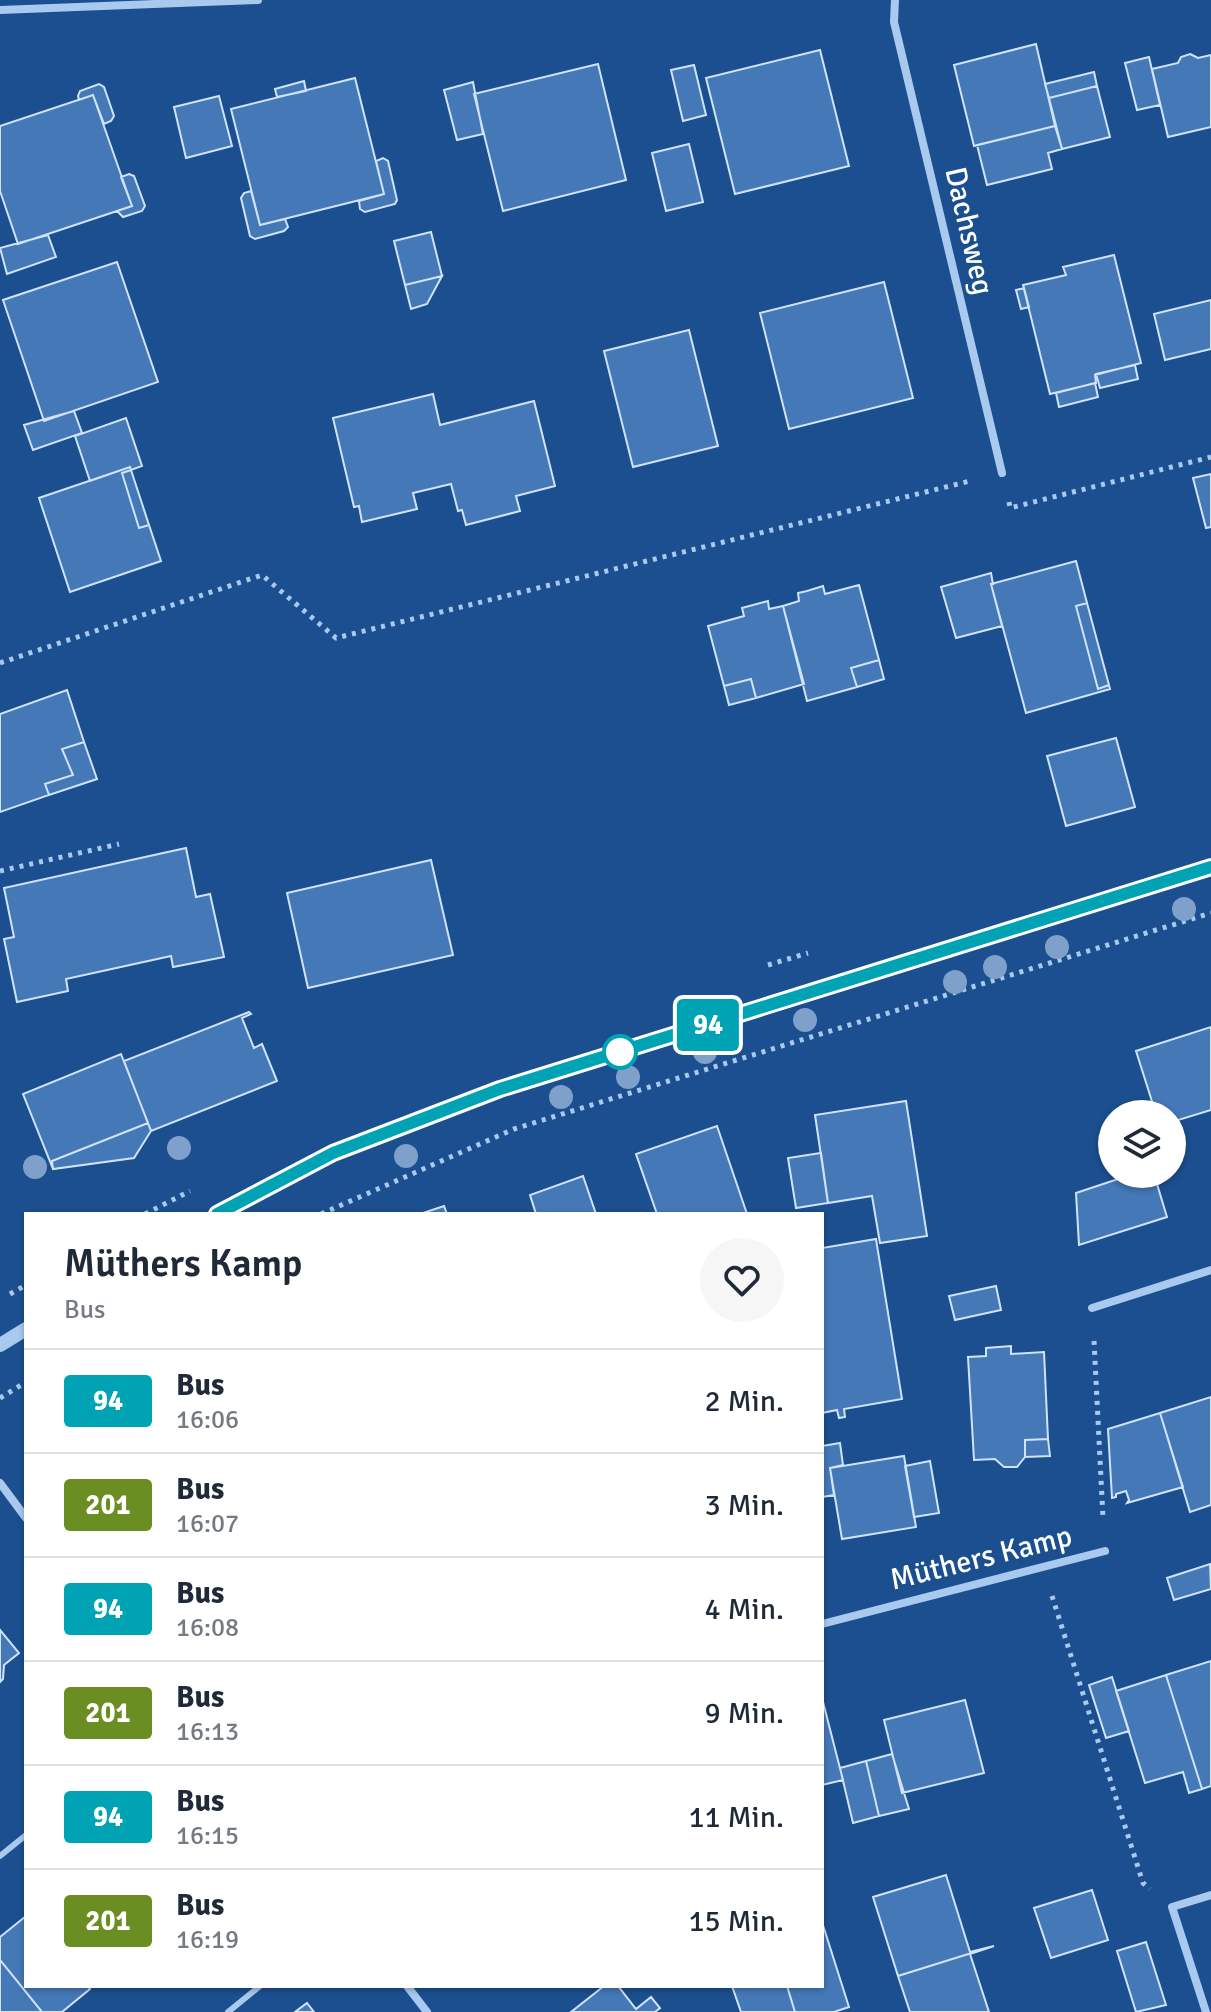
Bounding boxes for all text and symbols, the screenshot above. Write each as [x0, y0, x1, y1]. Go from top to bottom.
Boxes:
street label: Dachsweg [936, 164, 1002, 298]
line badge: 94 [672, 999, 744, 1051]
text: 94 [693, 1008, 723, 1042]
unlabelled marker [603, 1035, 637, 1069]
map controls [1098, 1100, 1186, 1188]
button: layers [1098, 1100, 1186, 1188]
button: heart [700, 1238, 784, 1322]
text: Müthers Kamp [64, 1240, 302, 1287]
text: Bus [64, 1294, 105, 1326]
text: Bus [176, 1367, 224, 1404]
text: 2 Min. [705, 1383, 784, 1420]
text: 94 [93, 1384, 123, 1418]
text: 16:06 [176, 1404, 239, 1436]
text: Bus [176, 1471, 224, 1508]
text: 3 Min. [705, 1487, 784, 1524]
text: 201 [85, 1488, 131, 1522]
text: 16:07 [176, 1508, 239, 1540]
street label: Müthers Kamp [886, 1518, 1076, 1598]
text: Bus [176, 1575, 224, 1612]
text: 4 Min. [705, 1591, 784, 1628]
text: 94 [93, 1592, 123, 1626]
text: 16:08 [176, 1612, 239, 1644]
text: Bus [176, 1679, 224, 1716]
text: 9 Min. [705, 1695, 784, 1732]
text: 201 [85, 1696, 131, 1730]
text: 16:13 [176, 1716, 239, 1748]
text: Bus [176, 1783, 224, 1820]
text: 11 Min. [688, 1799, 784, 1836]
text: 94 [93, 1800, 123, 1834]
text: 16:15 [176, 1820, 239, 1852]
text: Bus [176, 1887, 224, 1924]
text: 15 Min. [688, 1903, 784, 1940]
text: 201 [85, 1904, 131, 1938]
text: 16:19 [176, 1924, 239, 1956]

